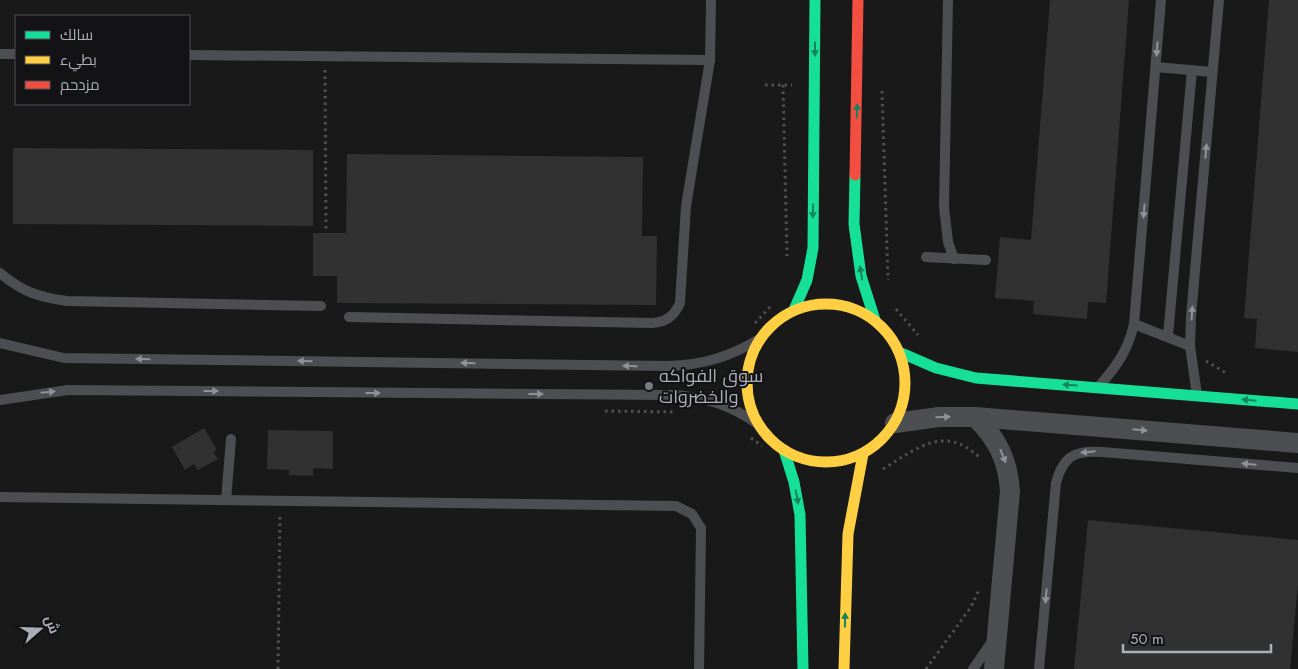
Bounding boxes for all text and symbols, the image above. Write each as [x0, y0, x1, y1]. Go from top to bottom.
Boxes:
legend [15, 15, 190, 105]
text: سالك [60, 24, 93, 46]
one-way arrow [811, 41, 819, 57]
one-way arrow [1153, 41, 1161, 57]
text: بطيء [60, 49, 97, 72]
text: مزدحم [60, 74, 100, 96]
one-way arrow [854, 103, 862, 119]
one-way arrow [1202, 142, 1210, 158]
one-way arrow [809, 203, 817, 219]
one-way arrow [1139, 203, 1147, 219]
one-way arrow [856, 265, 864, 281]
one-way arrow [1188, 304, 1196, 320]
one-way arrow [135, 355, 151, 363]
one-way arrow [297, 357, 313, 365]
one-way arrow [460, 359, 476, 367]
one-way arrow [622, 361, 638, 369]
place label: سوق الفواكه والخضروات [659, 363, 763, 410]
marker: سوق الفواكه والخضروات [643, 380, 655, 392]
one-way arrow [1062, 381, 1078, 389]
one-way arrow [40, 388, 56, 396]
one-way arrow [203, 388, 219, 396]
one-way arrow [365, 389, 381, 397]
one-way arrow [528, 390, 544, 398]
one-way arrow [1241, 396, 1257, 404]
one-way arrow [935, 413, 951, 421]
one-way arrow [1132, 427, 1148, 435]
one-way arrow [1079, 448, 1095, 456]
one-way arrow [1000, 449, 1008, 463]
one-way arrow [1241, 460, 1257, 468]
one-way arrow [793, 489, 801, 505]
one-way arrow [1042, 588, 1050, 604]
north arrow [15, 604, 65, 654]
one-way arrow [841, 612, 849, 628]
text: ش [40, 613, 65, 636]
scale bar [1123, 622, 1270, 654]
text: 50 m [1130, 628, 1164, 650]

